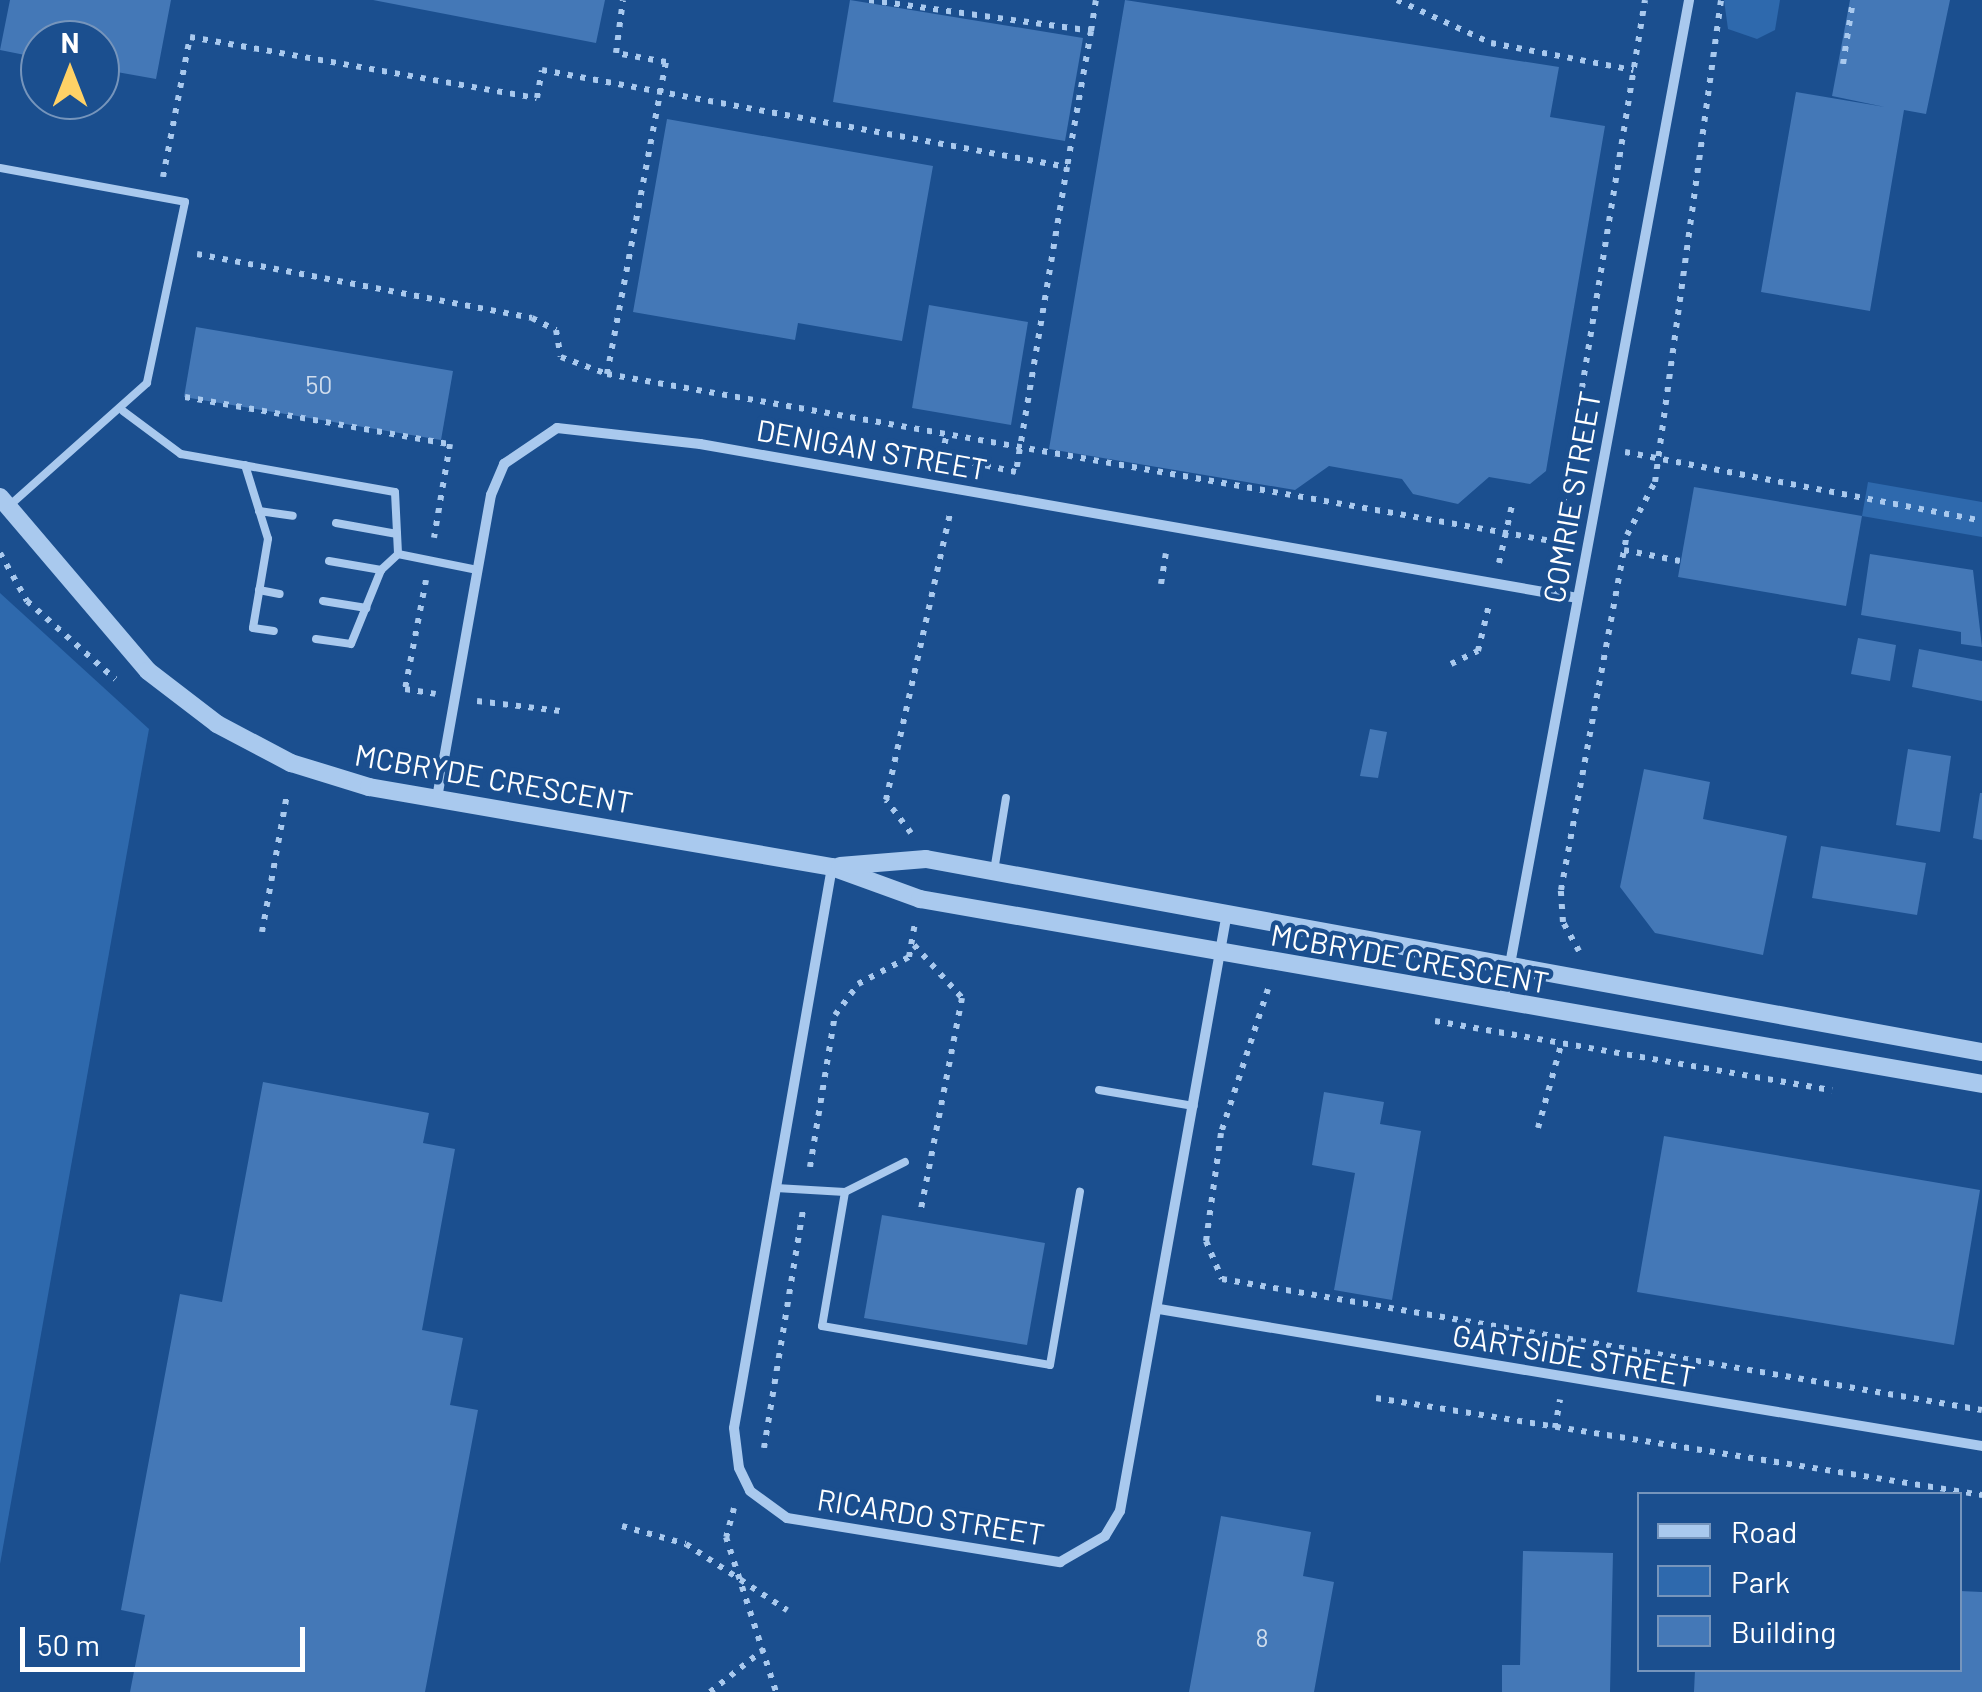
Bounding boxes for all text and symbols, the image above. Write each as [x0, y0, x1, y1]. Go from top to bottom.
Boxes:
north arrow [20, 20, 120, 120]
text: N [61, 25, 79, 59]
house number: 50 [306, 369, 332, 399]
street label: COMRIE STREET [1535, 388, 1607, 606]
street label: DENIGAN STREET [754, 411, 990, 487]
street label: MCBRYDE CRESCENT [352, 736, 636, 820]
street label: MCBRYDE CRESCENT [1268, 916, 1552, 1000]
street label: GARTSIDE STREET [1450, 1316, 1698, 1394]
street label: RICARDO STREET [815, 1480, 1047, 1552]
legend [1637, 1492, 1962, 1672]
text: Road [1731, 1513, 1797, 1549]
text: Park [1731, 1563, 1790, 1599]
scale bar [25, 1607, 310, 1669]
text: Building [1731, 1613, 1836, 1649]
house number: 8 [1255, 1622, 1269, 1652]
text: 50 m [37, 1626, 100, 1662]

